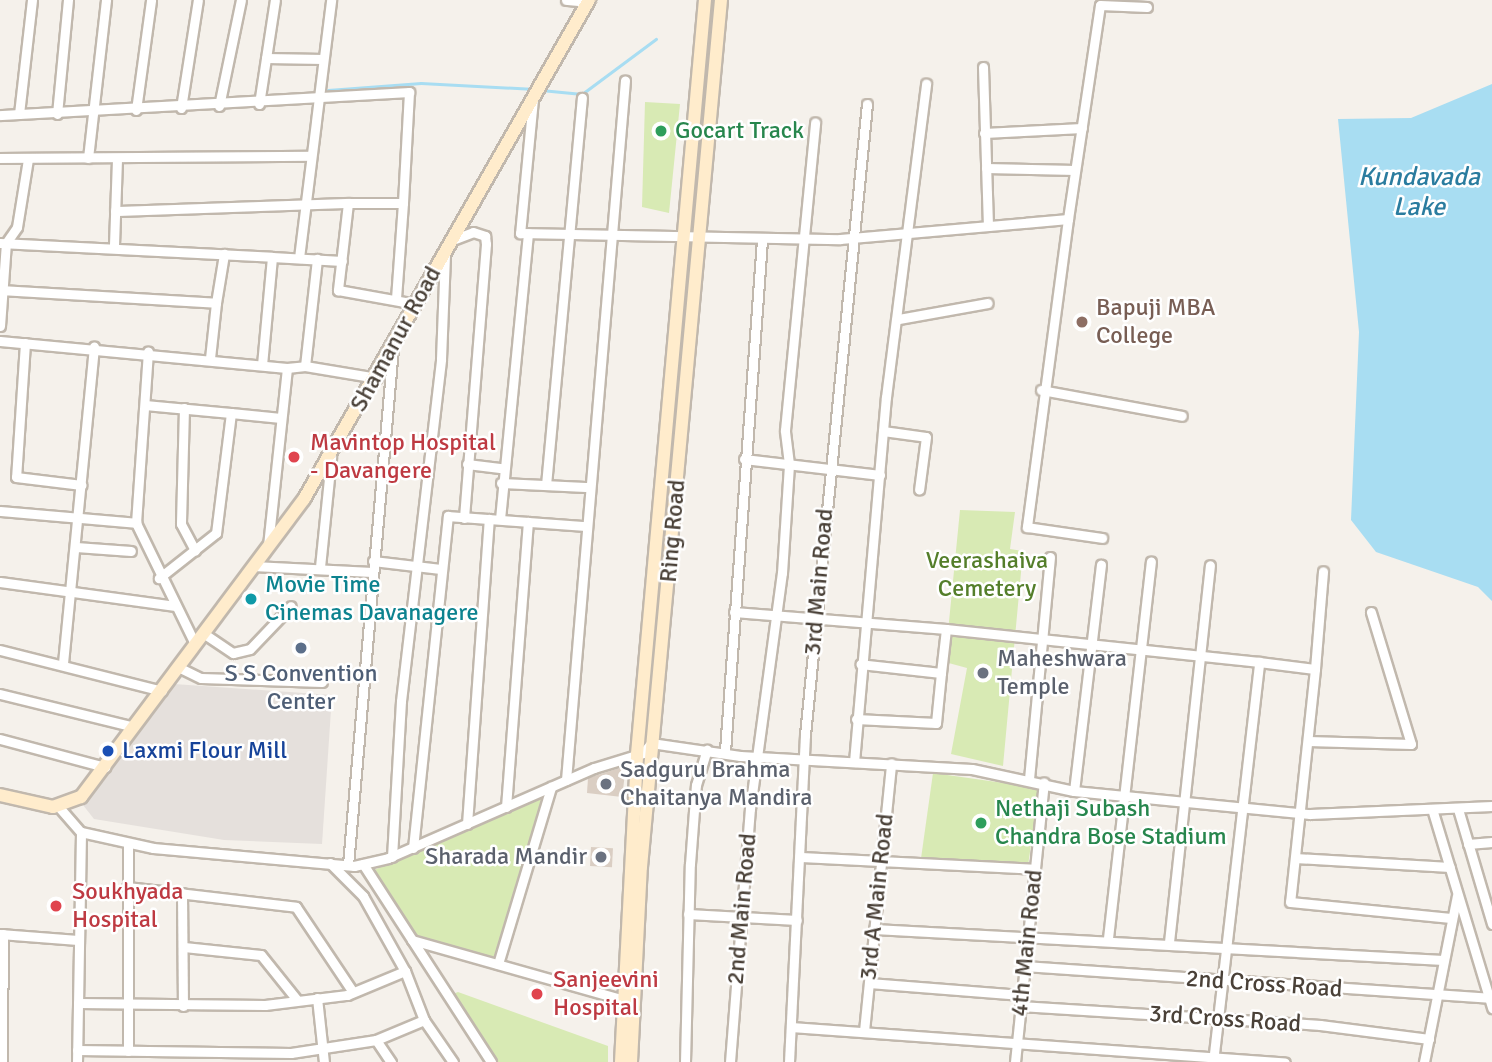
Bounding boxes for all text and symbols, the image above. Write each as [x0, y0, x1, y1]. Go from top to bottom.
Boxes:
place label: Gocart Track [675, 117, 804, 145]
marker: Gocart Track [653, 123, 669, 139]
water label: Kundavada Lake [1358, 162, 1480, 224]
street label: Shamanur Road [344, 261, 448, 417]
place label: Bapuji MBA College [1096, 294, 1215, 350]
marker: Bapuji MBA College [1074, 314, 1090, 330]
place label: Mavintop Hospital - Davangere [310, 429, 496, 485]
marker: Mavintop Hospital - Davangere [284, 447, 304, 467]
street label: Ring Road [654, 478, 692, 584]
street label: 3rd Main Road [798, 507, 840, 657]
park label: Veerashaiva Cemetery [926, 547, 1048, 603]
place label: Movie Time Cinemas Davanagere [265, 571, 479, 627]
marker: Movie Time Cinemas Davanagere [243, 591, 259, 607]
marker: S S Convention Center [293, 640, 309, 656]
place label: Maheshwara Temple [997, 645, 1127, 701]
place label: S S Convention Center [224, 660, 378, 716]
marker: Maheshwara Temple [975, 665, 991, 681]
place label: Laxmi Flour Mill [122, 737, 287, 765]
marker: Laxmi Flour Mill [100, 743, 116, 759]
place label: Sadguru Brahma Chaitanya Mandira [620, 756, 812, 812]
marker: Sadguru Brahma Chaitanya Mandira [598, 776, 614, 792]
place label: Nethaji Subash Chandra Bose Stadium [995, 795, 1227, 851]
street label: 3rd A Main Road [854, 812, 900, 982]
marker: Nethaji Subash Chandra Bose Stadium [973, 815, 989, 831]
street label: 2nd Main Road [721, 832, 763, 986]
place label: Sharada Mandir [425, 843, 587, 871]
marker: Sharada Mandir [593, 849, 609, 865]
street label: 4th Main Road [1005, 868, 1049, 1018]
place label: Soukhyada Hospital [72, 878, 184, 934]
marker: Soukhyada Hospital [46, 896, 66, 916]
street label: 2nd Cross Road [1185, 964, 1343, 1004]
place label: Sanjeevini Hospital [553, 966, 659, 1022]
marker: Sanjeevini Hospital [527, 984, 547, 1004]
street label: 3rd Cross Road [1148, 999, 1302, 1039]

